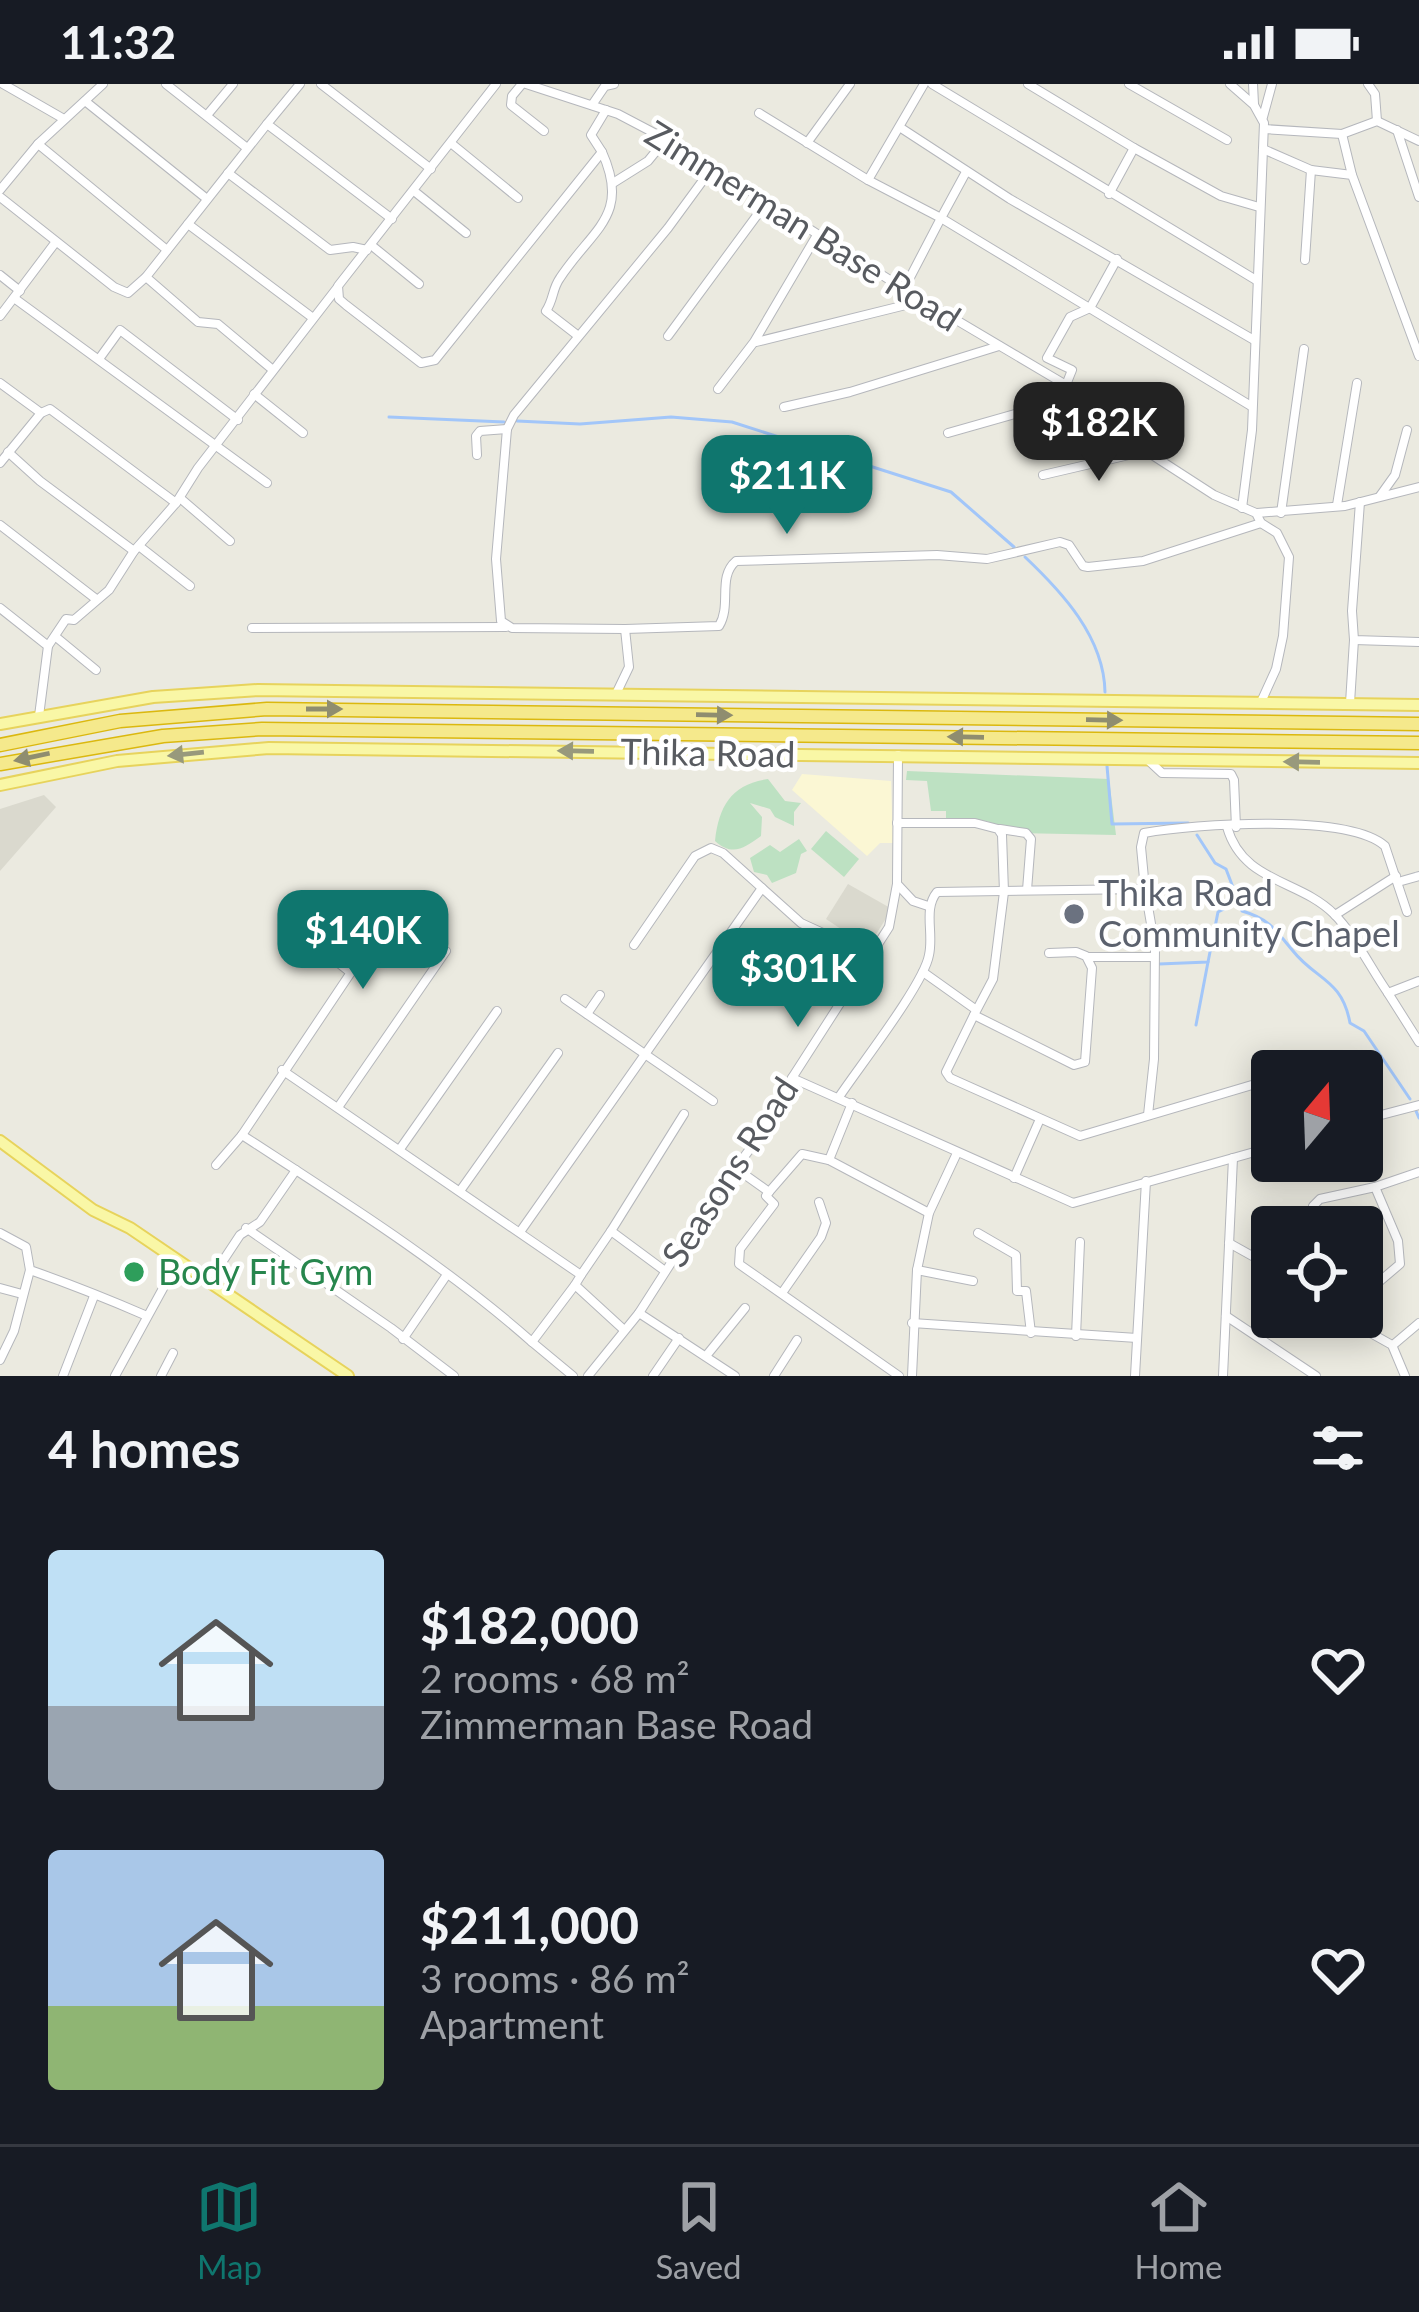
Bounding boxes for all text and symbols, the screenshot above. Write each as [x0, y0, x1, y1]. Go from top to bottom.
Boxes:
text: 11:32 [60, 15, 176, 69]
street label: Zimmerman Base Road [638, 110, 969, 340]
pin: $182K [1015, 382, 1183, 484]
text: $182K [1040, 398, 1158, 444]
pin: $211K [703, 435, 871, 537]
text: $211K [728, 451, 846, 497]
one-way arrow [306, 699, 344, 719]
one-way arrow [696, 705, 734, 724]
one-way arrow [1086, 710, 1124, 729]
one-way arrow [946, 727, 984, 746]
street label: Thika Road [620, 728, 796, 776]
one-way arrow [556, 741, 594, 761]
one-way arrow [167, 745, 204, 764]
one-way arrow [13, 749, 51, 768]
one-way arrow [1282, 752, 1320, 771]
place label: Thika Road Community Chapel [1098, 870, 1400, 955]
pin: $140K [279, 890, 447, 992]
marker: Thika Road Community Chapel [1061, 901, 1087, 927]
text: $140K [304, 906, 422, 952]
pin: $301K [714, 928, 882, 1030]
text: $301K [739, 944, 857, 990]
north arrow [1251, 1050, 1383, 1182]
map controls [1251, 1050, 1383, 1338]
street label: Seasons Road [652, 1068, 807, 1274]
button: locate [1251, 1206, 1383, 1338]
place label: Body Fit Gym [158, 1249, 373, 1293]
marker: Body Fit Gym [121, 1259, 147, 1285]
icon: filters [1305, 1415, 1371, 1481]
text: 4 homes [48, 1418, 240, 1479]
text: $182,000 [420, 1594, 639, 1655]
icon: home [144, 1598, 288, 1742]
icon: heart [1305, 1637, 1371, 1703]
text: 2 rooms · 68 m² [420, 1655, 690, 1701]
text: Zimmerman Base Road [420, 1701, 813, 1747]
text: $211,000 [420, 1894, 639, 1955]
icon: home [144, 1898, 288, 2042]
icon: heart [1305, 1937, 1371, 2003]
text: 3 rooms · 86 m² [420, 1955, 690, 2001]
text: Apartment [420, 2001, 604, 2047]
tab: Map [196, 2174, 262, 2286]
tab: Saved [655, 2174, 742, 2286]
tab: Home [1135, 2174, 1223, 2286]

